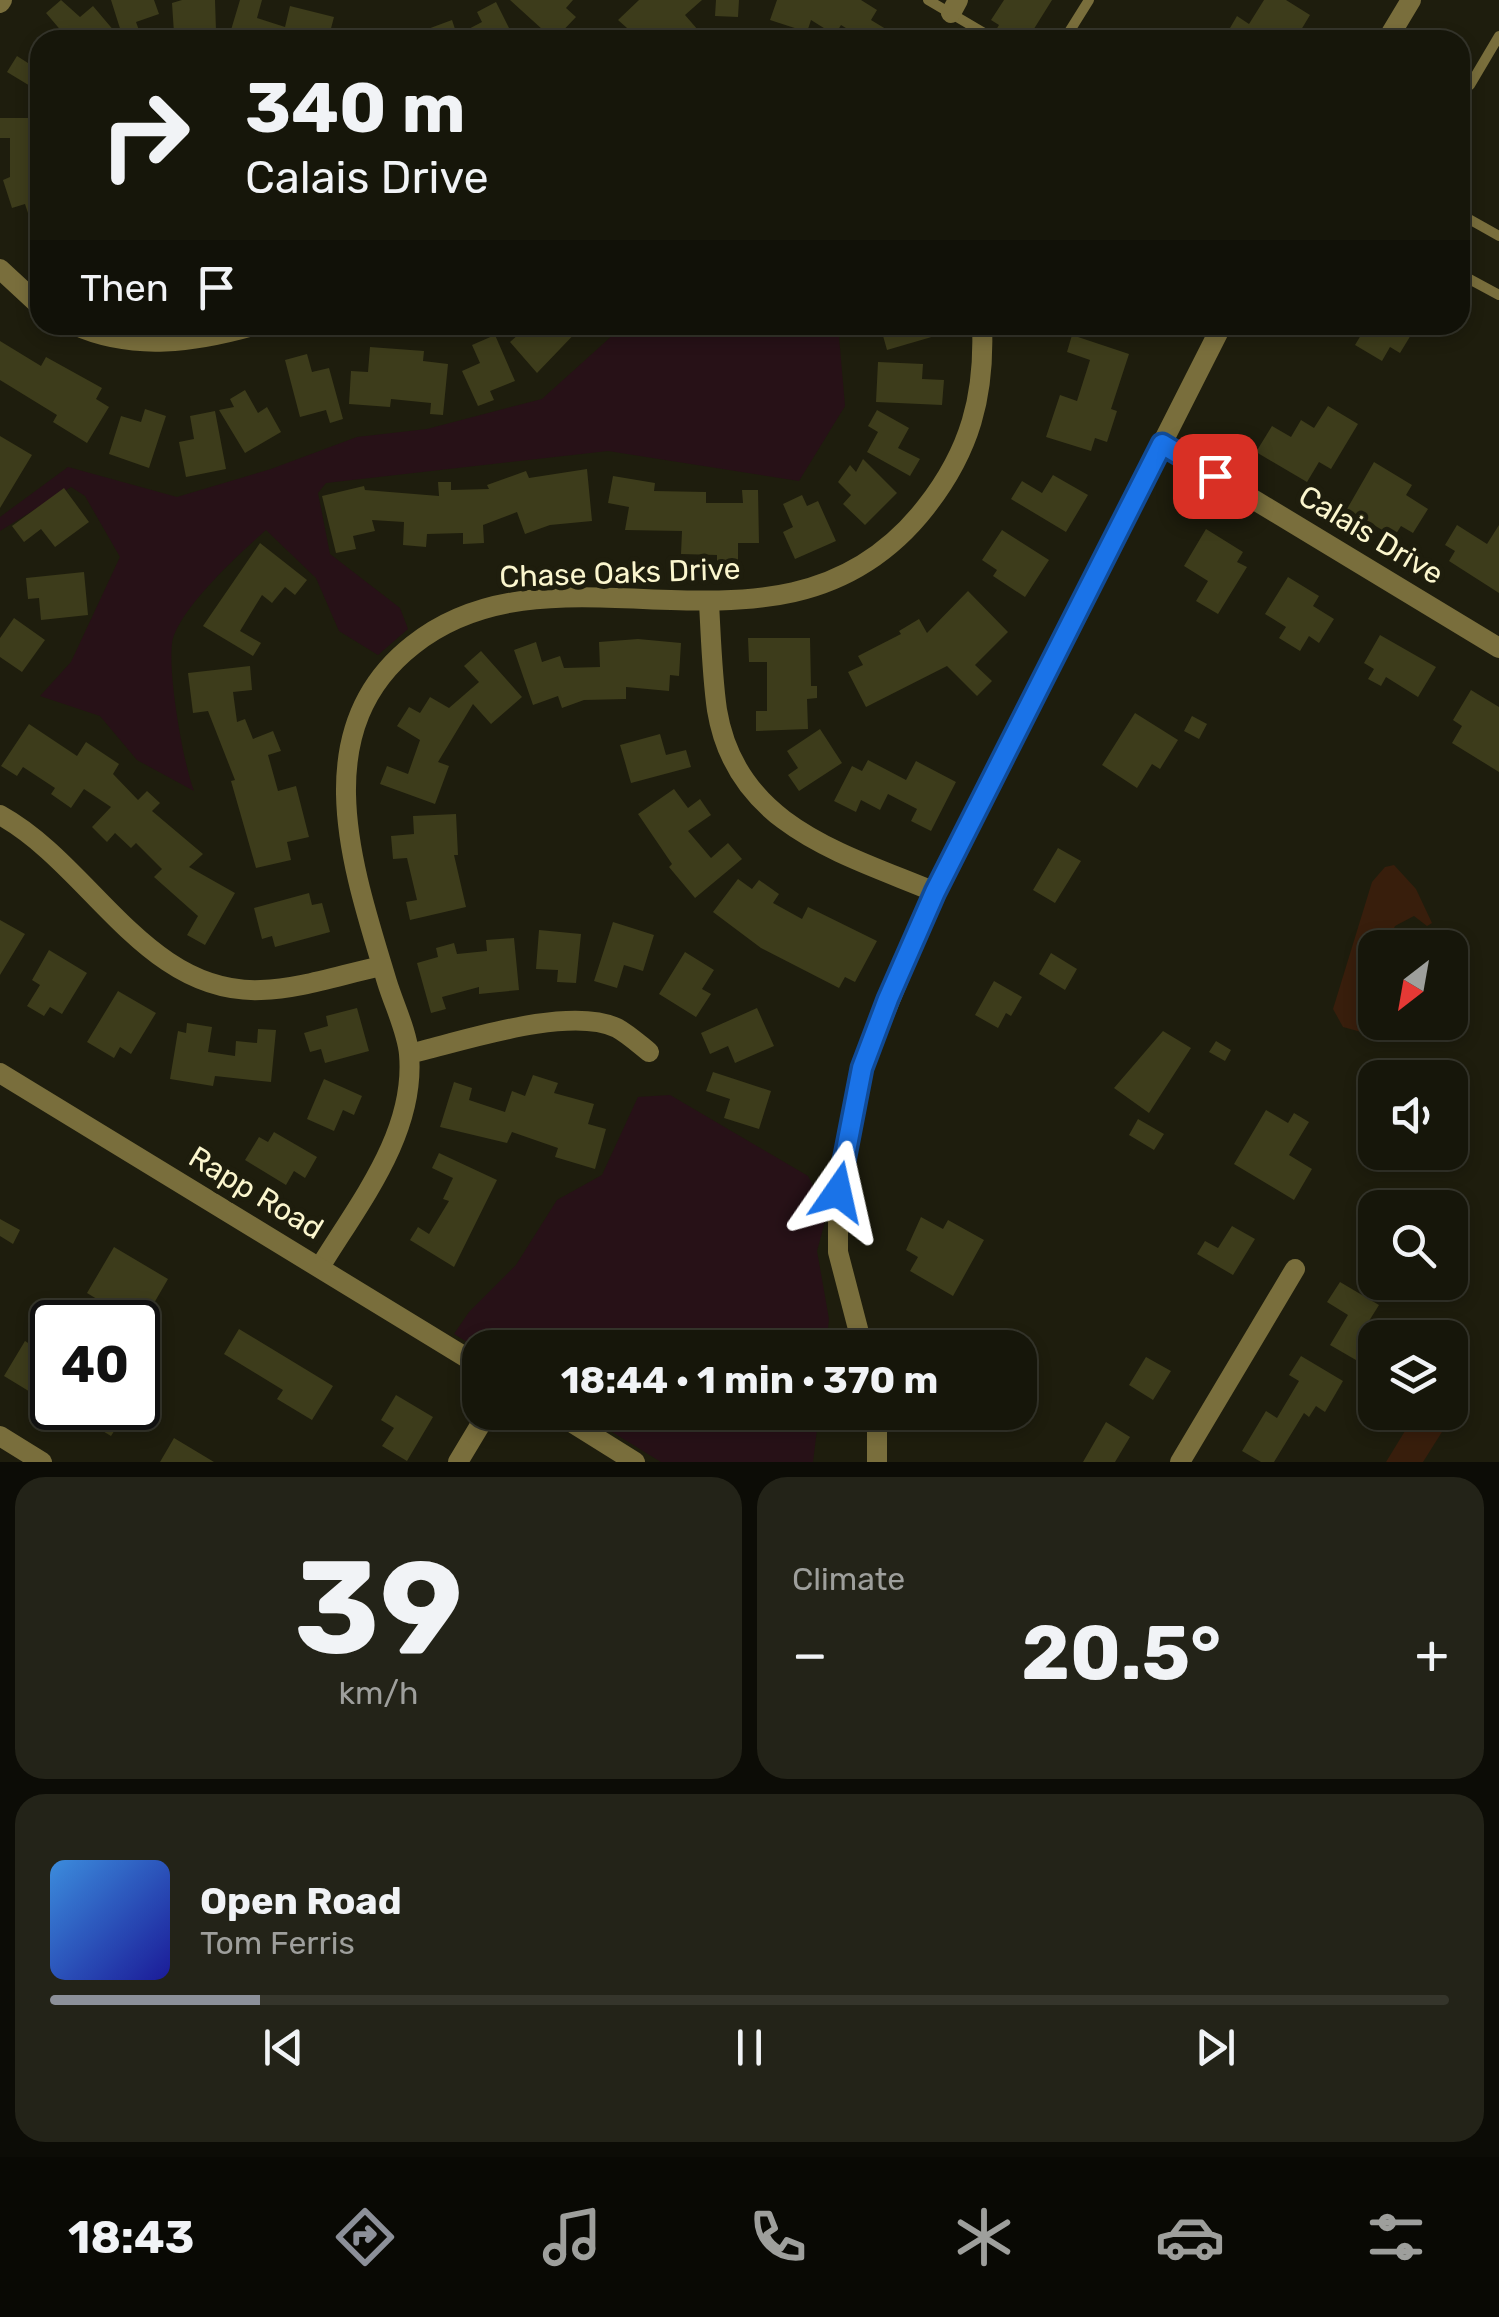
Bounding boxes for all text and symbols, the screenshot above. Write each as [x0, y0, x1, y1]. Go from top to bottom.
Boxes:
text: 340 m [245, 67, 466, 150]
icon: right [80, 70, 210, 200]
text: Calais Drive [245, 151, 489, 204]
icon: arrive [189, 260, 244, 315]
text: Then [80, 265, 169, 311]
pin [1173, 434, 1258, 519]
icon: arrive [1188, 449, 1243, 504]
street label: Calais Drive [1292, 478, 1450, 592]
street label: Chase Oaks Drive [499, 551, 741, 595]
north arrow [1358, 930, 1468, 1040]
map controls [1358, 930, 1468, 1430]
button: sound [1358, 1060, 1468, 1170]
street label: Rapp Road [182, 1139, 330, 1247]
position arrow [786, 1140, 890, 1244]
button: search [1358, 1190, 1468, 1300]
speed limit sign: 40 [30, 1300, 160, 1430]
button: layers [1358, 1320, 1468, 1430]
text: 18:44 · 1 min · 370 m [561, 1357, 938, 1403]
text: 39 [294, 1531, 463, 1686]
text: Climate [792, 1560, 905, 1598]
text: 20.5° [1021, 1609, 1221, 1698]
text: − [792, 1622, 828, 1687]
text: + [1415, 1622, 1449, 1687]
text: km/h [339, 1674, 418, 1712]
text: Open Road [200, 1878, 402, 1924]
text: Tom Ferris [200, 1924, 355, 1962]
icon: previous [256, 2020, 311, 2075]
icon: pause [722, 2020, 777, 2075]
icon: next [1188, 2020, 1243, 2075]
icon: directions [330, 2202, 400, 2272]
icon: music [537, 2202, 607, 2272]
icon: phone [743, 2202, 813, 2272]
icon: climate [949, 2202, 1019, 2272]
icon: car [1155, 2202, 1225, 2272]
icon: filters [1361, 2202, 1431, 2272]
text: 18:43 [68, 2211, 194, 2264]

